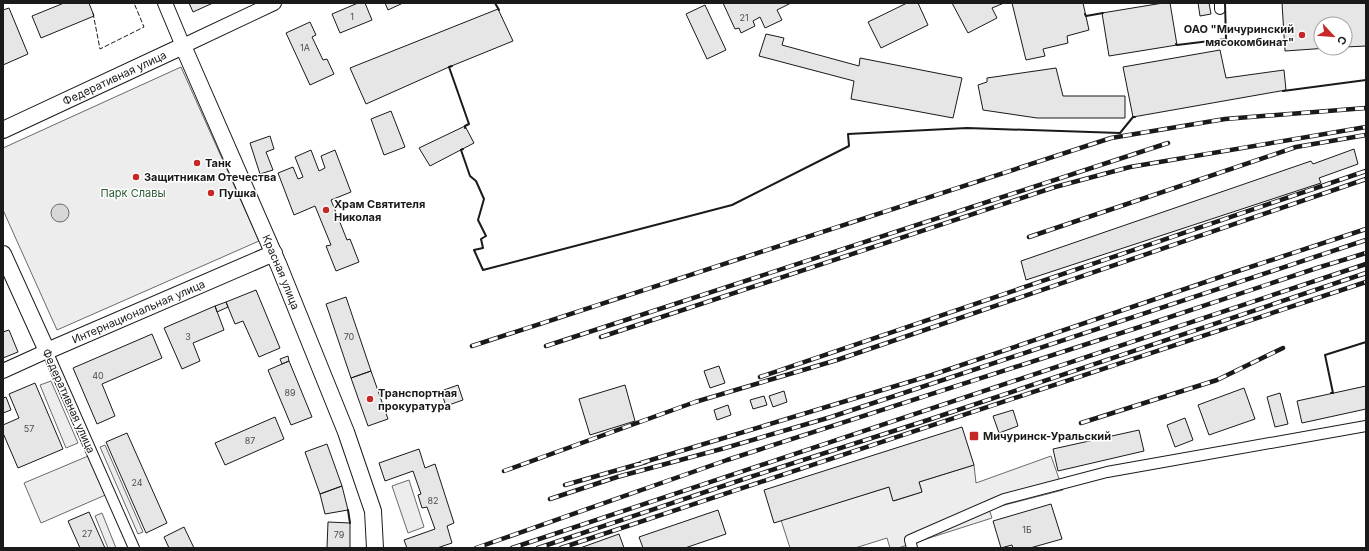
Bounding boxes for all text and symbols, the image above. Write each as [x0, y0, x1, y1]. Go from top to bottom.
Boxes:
house number: 1 [350, 11, 354, 22]
house number: 21 [739, 12, 749, 23]
north arrow [1313, 16, 1353, 56]
place label: ОАО "Мичуринский мясокомбинат" [1184, 22, 1294, 49]
marker: ОАО "Мичуринский мясокомбинат" [1297, 30, 1307, 40]
text: С [1334, 34, 1350, 47]
house number: 1А [300, 42, 310, 53]
street label: Федеративная улица [60, 48, 169, 108]
place label: Танк [205, 156, 232, 170]
marker: Танк [192, 158, 202, 168]
place label: Защитникам Отечества [144, 170, 276, 184]
marker: Защитникам Отечества [131, 172, 141, 182]
park label: Парк Славы [101, 186, 166, 200]
place label: Пушка [219, 186, 256, 200]
marker: Пушка [206, 188, 216, 198]
place label: Храм Святителя Николая [334, 197, 425, 224]
marker: Храм Святителя Николая [321, 205, 331, 215]
street label: Красная улица [259, 232, 303, 312]
street label: Интернациональная улица [70, 277, 207, 346]
house number: 3 [185, 331, 191, 342]
house number: 70 [344, 331, 355, 342]
street label: Федеративная улица [40, 347, 98, 455]
house number: 40 [92, 370, 104, 381]
place label: Транспортная прокуратура [378, 386, 457, 413]
house number: 89 [284, 387, 296, 398]
marker: Транспортная прокуратура [365, 394, 375, 404]
house number: 57 [24, 423, 34, 434]
place label: Мичуринск-Уральский [983, 429, 1111, 443]
marker: Мичуринск-Уральский [968, 430, 980, 442]
house number: 87 [245, 435, 255, 446]
house number: 24 [131, 477, 143, 488]
house number: 82 [427, 495, 439, 506]
house number: 1Б [1022, 524, 1032, 535]
house number: 27 [82, 528, 92, 539]
house number: 79 [334, 529, 345, 540]

